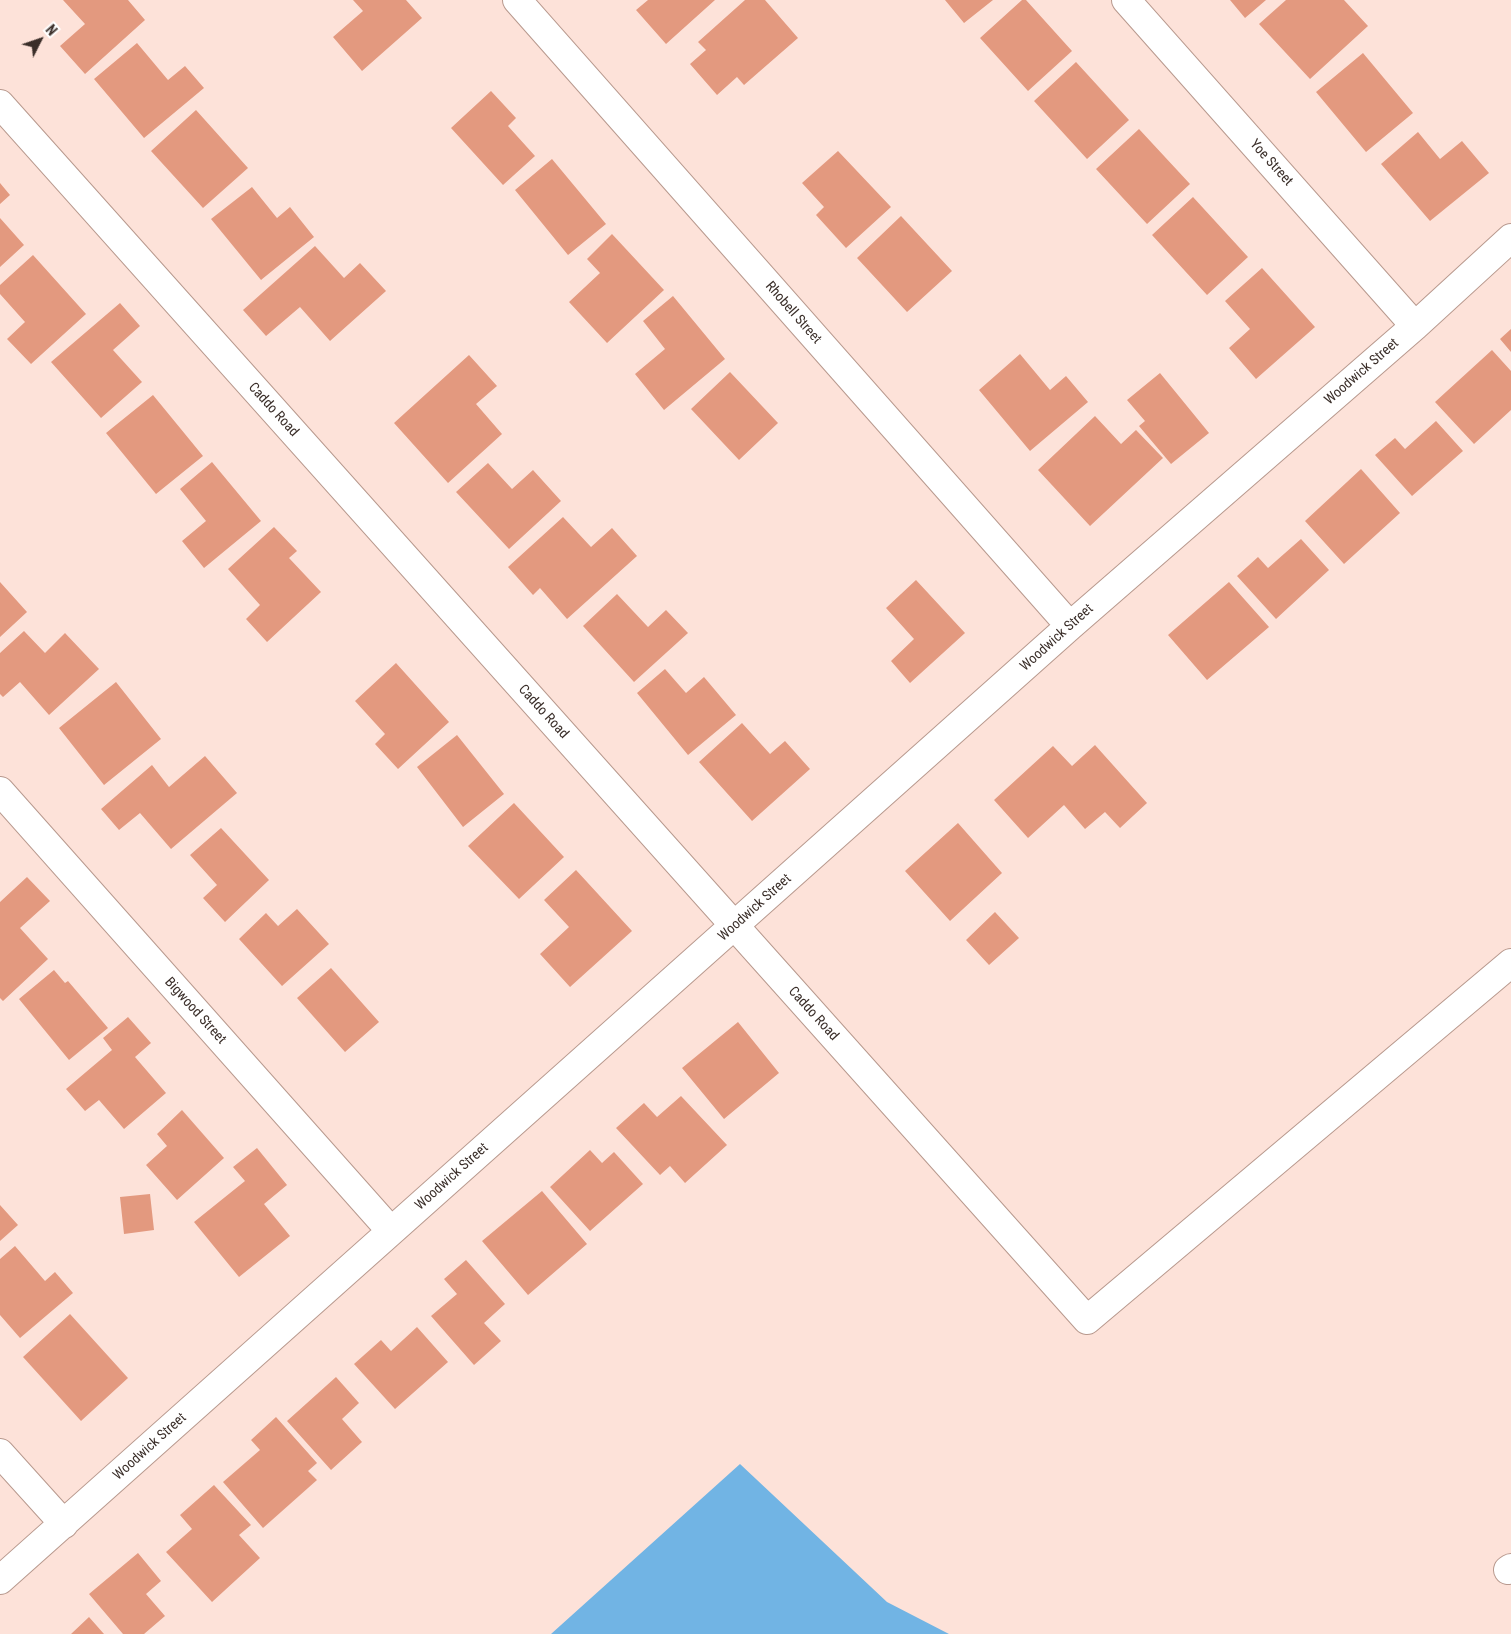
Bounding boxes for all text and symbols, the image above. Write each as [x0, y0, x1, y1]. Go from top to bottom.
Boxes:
north arrow [15, 15, 65, 65]
text: N [42, 22, 60, 39]
street label: Yoe Street [1246, 136, 1296, 190]
street label: Rhobell Street [761, 278, 825, 348]
street label: Woodwick Street [1322, 335, 1402, 409]
street label: Caddo Road [244, 380, 302, 440]
street label: Woodwick Street [1017, 601, 1097, 675]
street label: Caddo Road [514, 682, 572, 742]
street label: Woodwick Street [715, 871, 795, 945]
street label: Bigwood Street [161, 974, 229, 1048]
street label: Caddo Road [784, 984, 842, 1044]
street label: Woodwick Street [412, 1140, 492, 1214]
street label: Woodwick Street [110, 1410, 190, 1484]

